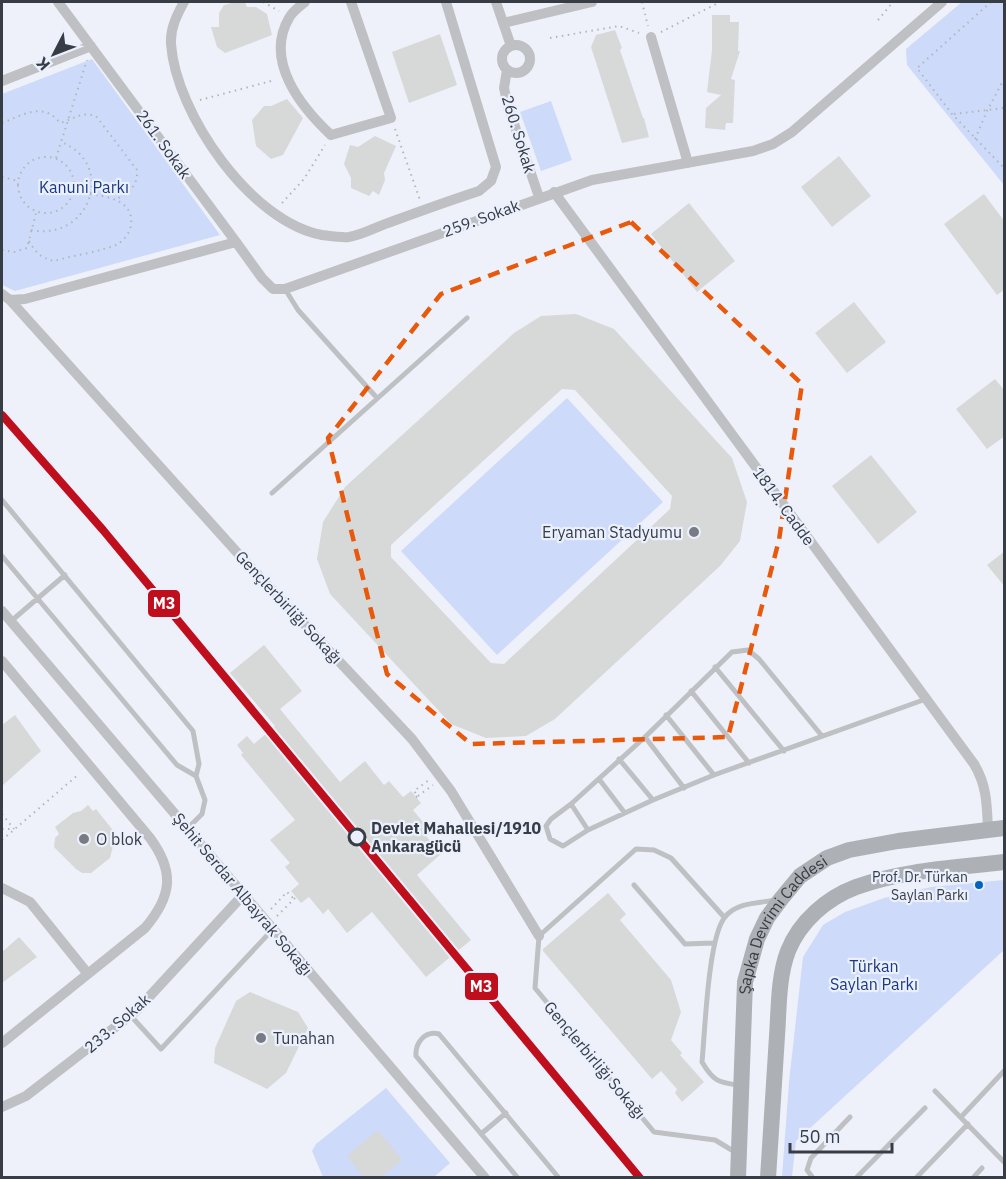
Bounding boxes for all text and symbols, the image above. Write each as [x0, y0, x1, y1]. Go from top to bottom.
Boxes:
north arrow [24, 24, 84, 84]
text: K [32, 53, 54, 75]
street label: 260. Sokak [498, 93, 540, 176]
street label: 261. Sokak [132, 106, 196, 183]
park label: Kanuni Parkı [39, 177, 129, 197]
street label: 259. Sokak [440, 195, 523, 241]
street label: 1814. Cadde [749, 463, 819, 549]
place label: Eryaman Stadyumu [542, 522, 682, 542]
marker: Eryaman Stadyumu [687, 525, 701, 539]
street label: Gençlerbirliği Sokağı [231, 546, 347, 668]
line badge: M3 [147, 589, 181, 618]
text: M3 [153, 593, 175, 613]
street label: Şehit Serdar Albayrak Sokağı [169, 809, 317, 979]
place label: Devlet Mahallesi/1910 Ankaragücü [371, 818, 542, 856]
marker: Devlet Mahallesi/1910 Ankaragücü [348, 828, 366, 846]
place label: O blok [96, 829, 143, 849]
marker: O blok [77, 832, 91, 846]
street label: Şapka Devrimi Caddesi [735, 851, 831, 995]
place label: Prof. Dr. Türkan Saylan Parkı [872, 868, 968, 904]
marker: Prof. Dr. Türkan Saylan Parkı [973, 879, 985, 891]
park label: Türkan Saylan Parkı [830, 956, 918, 994]
line badge: M3 [464, 972, 499, 1001]
text: M3 [470, 976, 492, 996]
street label: 233. Sokak [80, 989, 154, 1057]
street label: Gençlerbirliği Sokağı [540, 997, 650, 1123]
place label: Tunahan [273, 1028, 335, 1048]
marker: Tunahan [254, 1031, 268, 1045]
scale bar [790, 1116, 892, 1154]
text: 50 m [799, 1125, 841, 1148]

